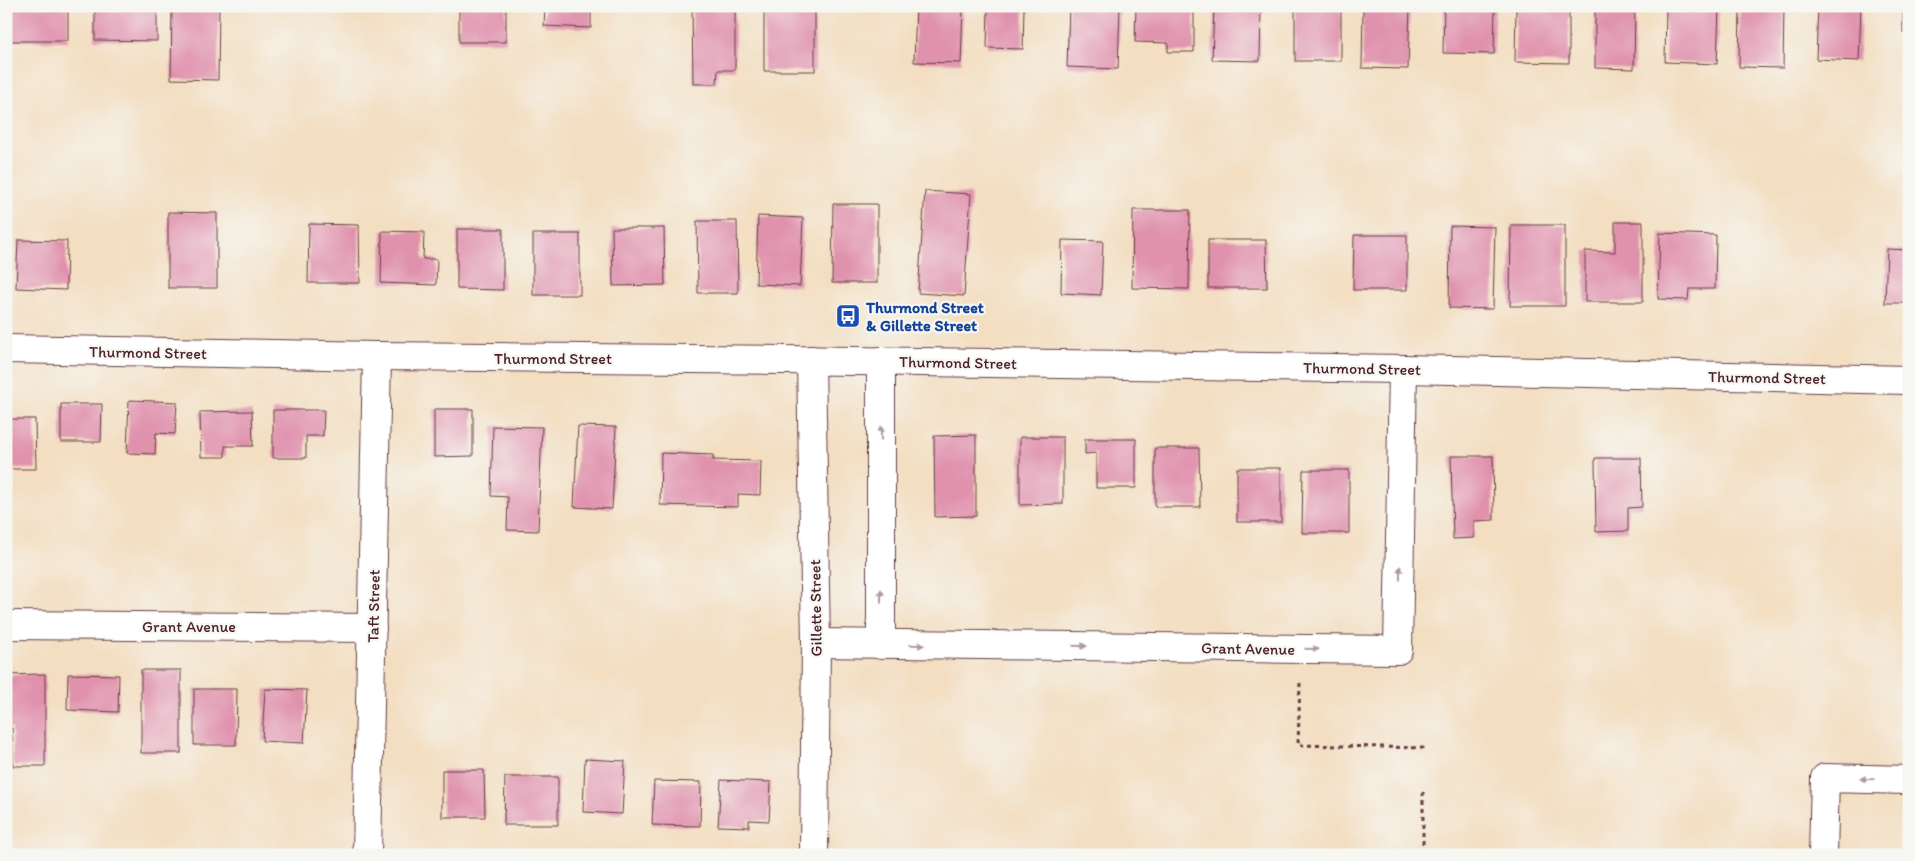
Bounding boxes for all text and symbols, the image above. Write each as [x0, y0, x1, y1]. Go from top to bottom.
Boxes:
place label: Thurmond Street & Gillette Street [865, 298, 984, 335]
bus stop icon: Thurmond Street & Gillette Street [835, 303, 861, 329]
street label: Thurmond Street [89, 342, 207, 363]
street label: Thurmond Street [494, 349, 612, 368]
street label: Thurmond Street [899, 352, 1017, 373]
street label: Thurmond Street [1303, 358, 1421, 379]
street label: Thurmond Street [1708, 367, 1826, 388]
one-way arrow [877, 425, 885, 441]
street label: Gillette Street [805, 559, 826, 657]
one-way arrow [1396, 565, 1404, 581]
street label: Taft Street [363, 569, 384, 643]
one-way arrow [877, 588, 885, 604]
street label: Grant Avenue [142, 617, 236, 636]
street label: Grant Avenue [1201, 638, 1295, 659]
one-way arrow [910, 641, 926, 649]
one-way arrow [1072, 643, 1088, 651]
one-way arrow [1305, 645, 1321, 653]
one-way arrow [1859, 775, 1875, 783]

